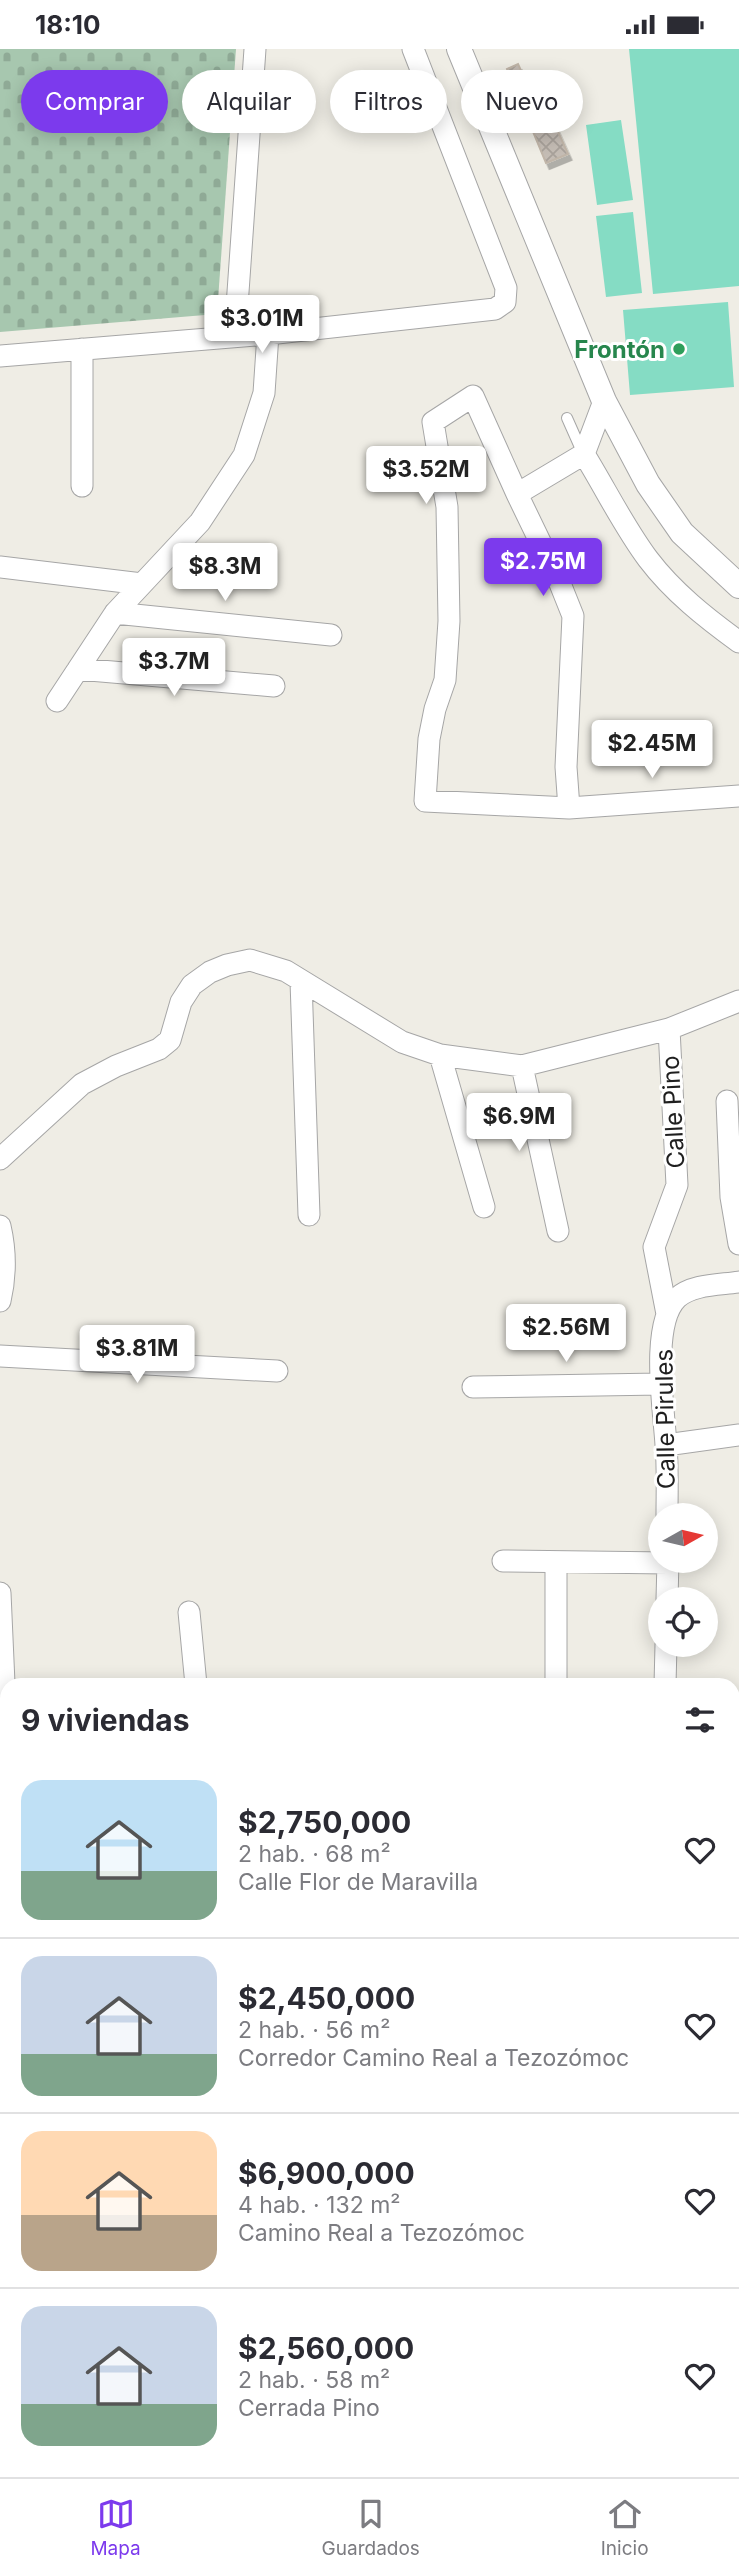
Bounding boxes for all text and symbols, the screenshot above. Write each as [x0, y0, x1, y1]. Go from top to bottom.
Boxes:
text: 18:10 [35, 9, 101, 40]
chip: Comprar [21, 70, 168, 133]
chip: Alquilar [182, 70, 316, 133]
chip: Filtros [330, 70, 447, 133]
chip: Nuevo [461, 70, 583, 133]
pin: $3.01M [205, 295, 319, 355]
text: $3.01M [220, 304, 304, 332]
place label: Frontón [574, 335, 665, 364]
marker: Frontón [671, 341, 687, 357]
pin: $3.52M [369, 447, 483, 506]
text: $3.52M [382, 455, 470, 483]
pin: $2.75M [486, 539, 600, 598]
pin: $8.3M [176, 543, 274, 603]
text: $2.75M [500, 547, 586, 575]
text: $8.3M [189, 552, 261, 580]
pin: $3.7M [125, 639, 223, 698]
text: $3.7M [138, 647, 210, 675]
pin: $2.45M [595, 721, 709, 780]
text: $2.45M [608, 729, 696, 757]
street label: Calle Pino [656, 1055, 690, 1169]
pin: $6.9M [470, 1093, 568, 1153]
text: $6.9M [482, 1102, 556, 1130]
pin: $2.56M [509, 1305, 623, 1364]
text: $2.56M [522, 1313, 610, 1341]
pin: $3.81M [80, 1325, 194, 1385]
text: $3.81M [96, 1334, 178, 1362]
street label: Calle Pirules [649, 1349, 681, 1489]
north arrow [648, 1503, 718, 1573]
map controls [648, 1503, 718, 1657]
button: locate [648, 1587, 718, 1657]
icon: filters [681, 1701, 719, 1739]
text: 9 viviendas [21, 1702, 190, 1738]
text: $2,750,000 [238, 1804, 411, 1840]
icon: home [77, 1808, 161, 1892]
icon: heart [681, 1831, 719, 1869]
text: 2 hab. · 68 m² [238, 1840, 391, 1868]
text: Calle Flor de Maravilla [238, 1868, 478, 1896]
text: $2,450,000 [238, 1980, 415, 2016]
icon: home [77, 1984, 161, 2068]
icon: heart [681, 2007, 719, 2045]
text: 2 hab. · 56 m² [238, 2016, 390, 2044]
text: Corredor Camino Real a Tezozómoc [238, 2044, 629, 2072]
text: $6,900,000 [238, 2155, 415, 2191]
icon: home [77, 2159, 161, 2243]
icon: heart [681, 2182, 719, 2220]
text: 4 hab. · 132 m² [238, 2191, 400, 2219]
text: Camino Real a Tezozómoc [238, 2219, 525, 2247]
text: $2,560,000 [238, 2330, 414, 2366]
icon: home [77, 2334, 161, 2418]
icon: heart [681, 2357, 719, 2395]
text: 2 hab. · 58 m² [238, 2366, 390, 2394]
text: Cerrada Pino [238, 2394, 380, 2422]
tab: Mapa [90, 2495, 141, 2560]
tab: Guardados [322, 2495, 420, 2560]
tab: Inicio [601, 2495, 649, 2560]

